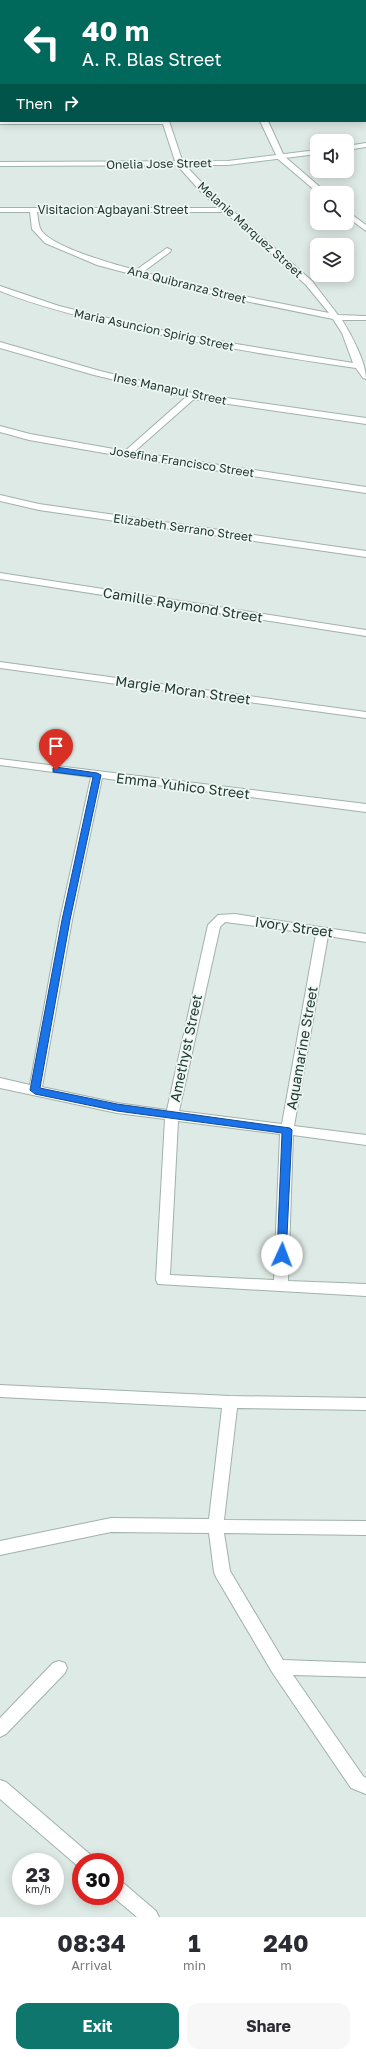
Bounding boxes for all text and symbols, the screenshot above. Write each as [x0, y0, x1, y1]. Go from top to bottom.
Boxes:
text: 40 m [82, 14, 149, 47]
icon: left [16, 16, 68, 68]
text: A. R. Blas Street [82, 48, 222, 70]
icon: right [60, 92, 82, 114]
text: Then [16, 94, 52, 112]
map controls [310, 134, 354, 282]
button: sound [310, 134, 354, 178]
street label: Onelia Jose Street [106, 155, 212, 172]
street label: Melanie Marquez Street [195, 178, 306, 281]
button: search [310, 186, 354, 230]
street label: Visitacion Agbayani Street [37, 202, 189, 217]
button: layers [310, 238, 354, 282]
street label: Ana Quibranza Street [126, 262, 248, 307]
street label: Maria Asuncion Spirig Street [73, 305, 236, 354]
street label: Ines Manapul Street [112, 369, 228, 408]
street label: Josefina Francisco Street [109, 443, 256, 480]
street label: Elizabeth Serrano Street [112, 510, 254, 545]
street label: Camille Raymond Street [102, 583, 264, 626]
street label: Margie Moran Street [114, 672, 252, 707]
pin [39, 729, 73, 770]
icon: arrive [45, 735, 67, 757]
street label: Emma Yuhico Street [115, 769, 251, 802]
street label: Ivory Street [254, 913, 334, 940]
street label: Aquamarine Street [282, 985, 321, 1111]
street label: Amethyst Street [166, 993, 205, 1103]
position arrow [261, 1234, 303, 1276]
speed limit sign: 30 [72, 1853, 124, 1905]
text: 23 [26, 1862, 50, 1886]
text: km/h [25, 1883, 51, 1895]
text: 08:34 [57, 1928, 126, 1957]
text: 1 [188, 1928, 201, 1957]
text: 240 [263, 1928, 309, 1957]
text: Arrival [71, 1957, 112, 1973]
text: min [183, 1957, 206, 1973]
text: m [280, 1957, 292, 1973]
button: Exit [16, 2003, 179, 2049]
button: Share [187, 2003, 350, 2049]

